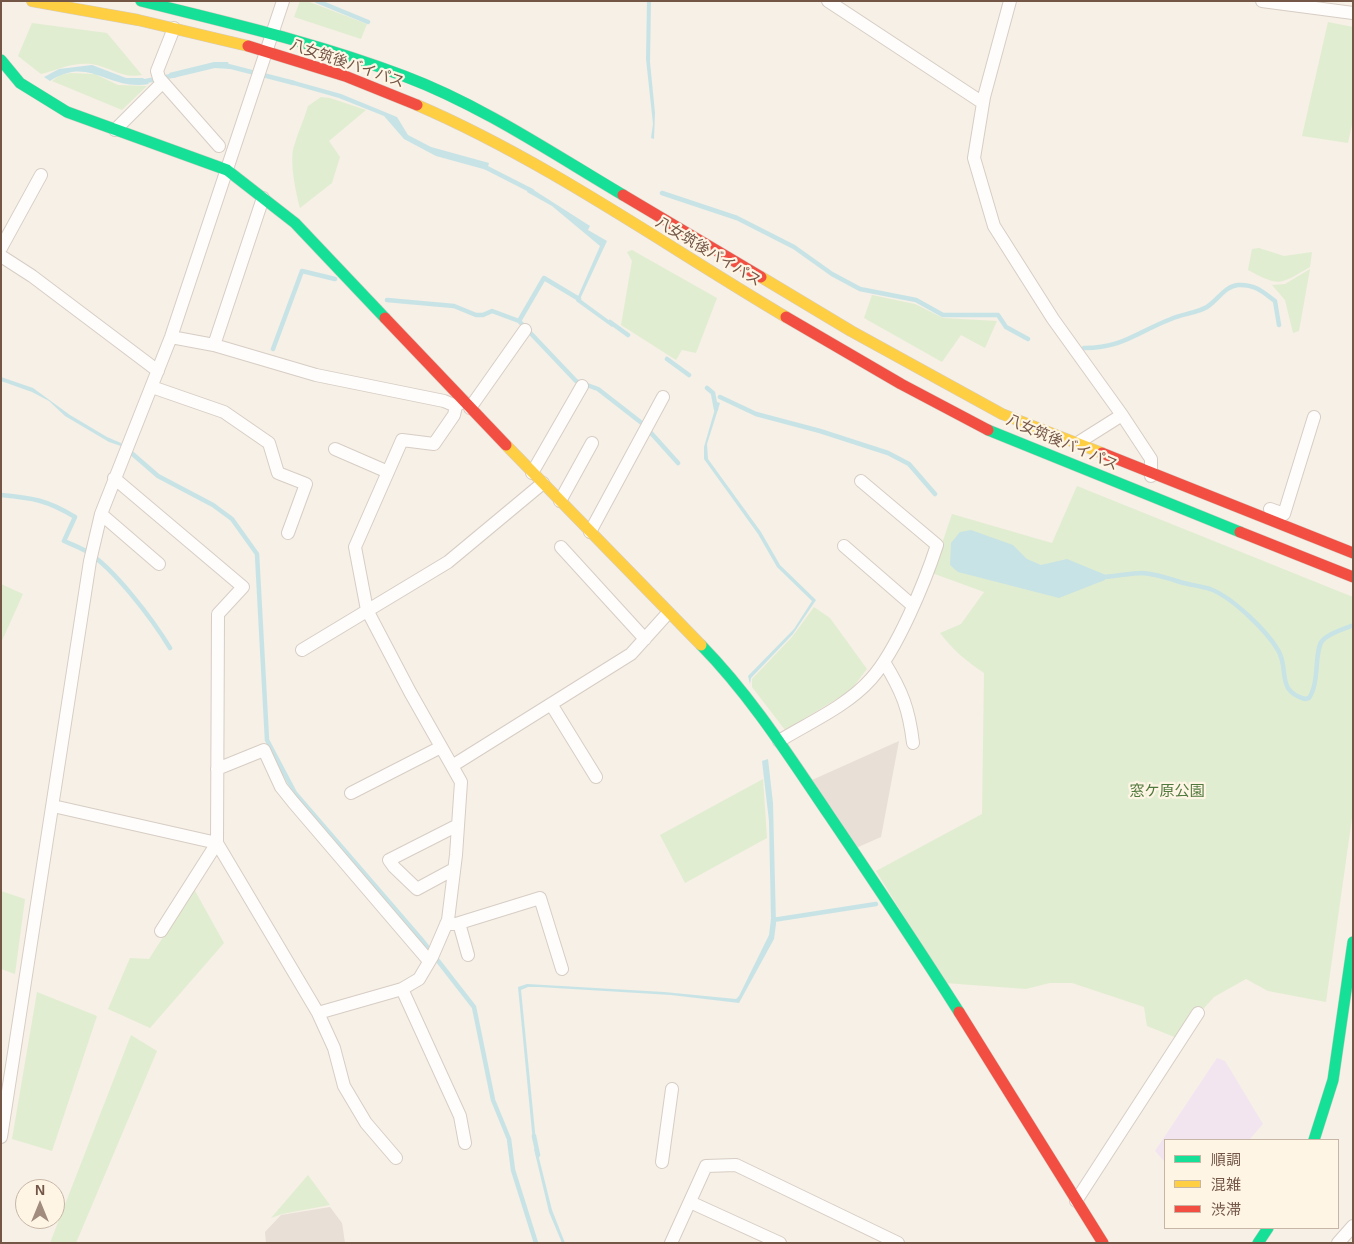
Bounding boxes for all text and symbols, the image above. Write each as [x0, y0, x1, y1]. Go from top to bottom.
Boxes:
street label: 八女筑後バイパス [287, 36, 407, 92]
street label: 八女筑後バイパス [652, 213, 764, 291]
street label: 八女筑後バイパス [1003, 411, 1121, 475]
park label: 窓ケ原公園 [1130, 783, 1204, 801]
legend [1164, 1139, 1339, 1229]
text: 順調 [1211, 1151, 1241, 1168]
text: 混雑 [1211, 1176, 1241, 1193]
north arrow [15, 1179, 65, 1229]
text: N [35, 1182, 45, 1198]
text: 渋滞 [1211, 1201, 1241, 1218]

